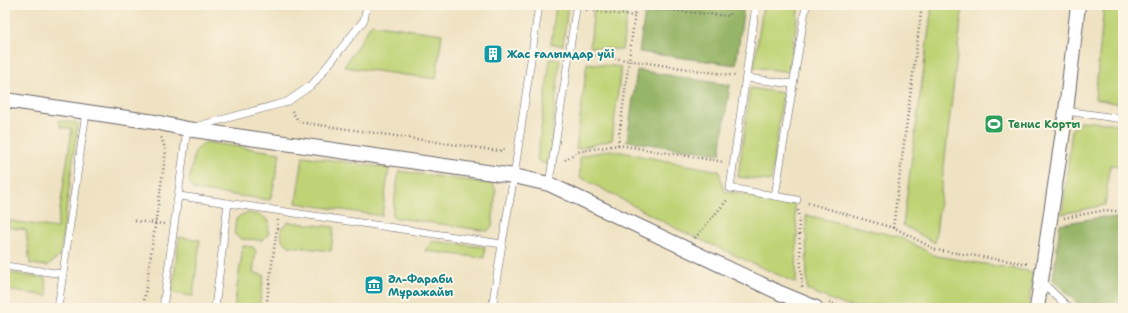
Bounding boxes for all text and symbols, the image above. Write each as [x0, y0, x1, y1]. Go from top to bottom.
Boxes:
building icon: Жас ғалымдар үйі [482, 43, 504, 65]
place label: Жас ғалымдар үйі [507, 47, 614, 62]
sports icon: Тенис Корты [983, 113, 1005, 135]
place label: Тенис Корты [1008, 117, 1081, 132]
place label: Әл-Фараби Мұражайы [388, 272, 453, 300]
museum icon: Әл-Фараби Мұражайы [363, 274, 385, 296]

